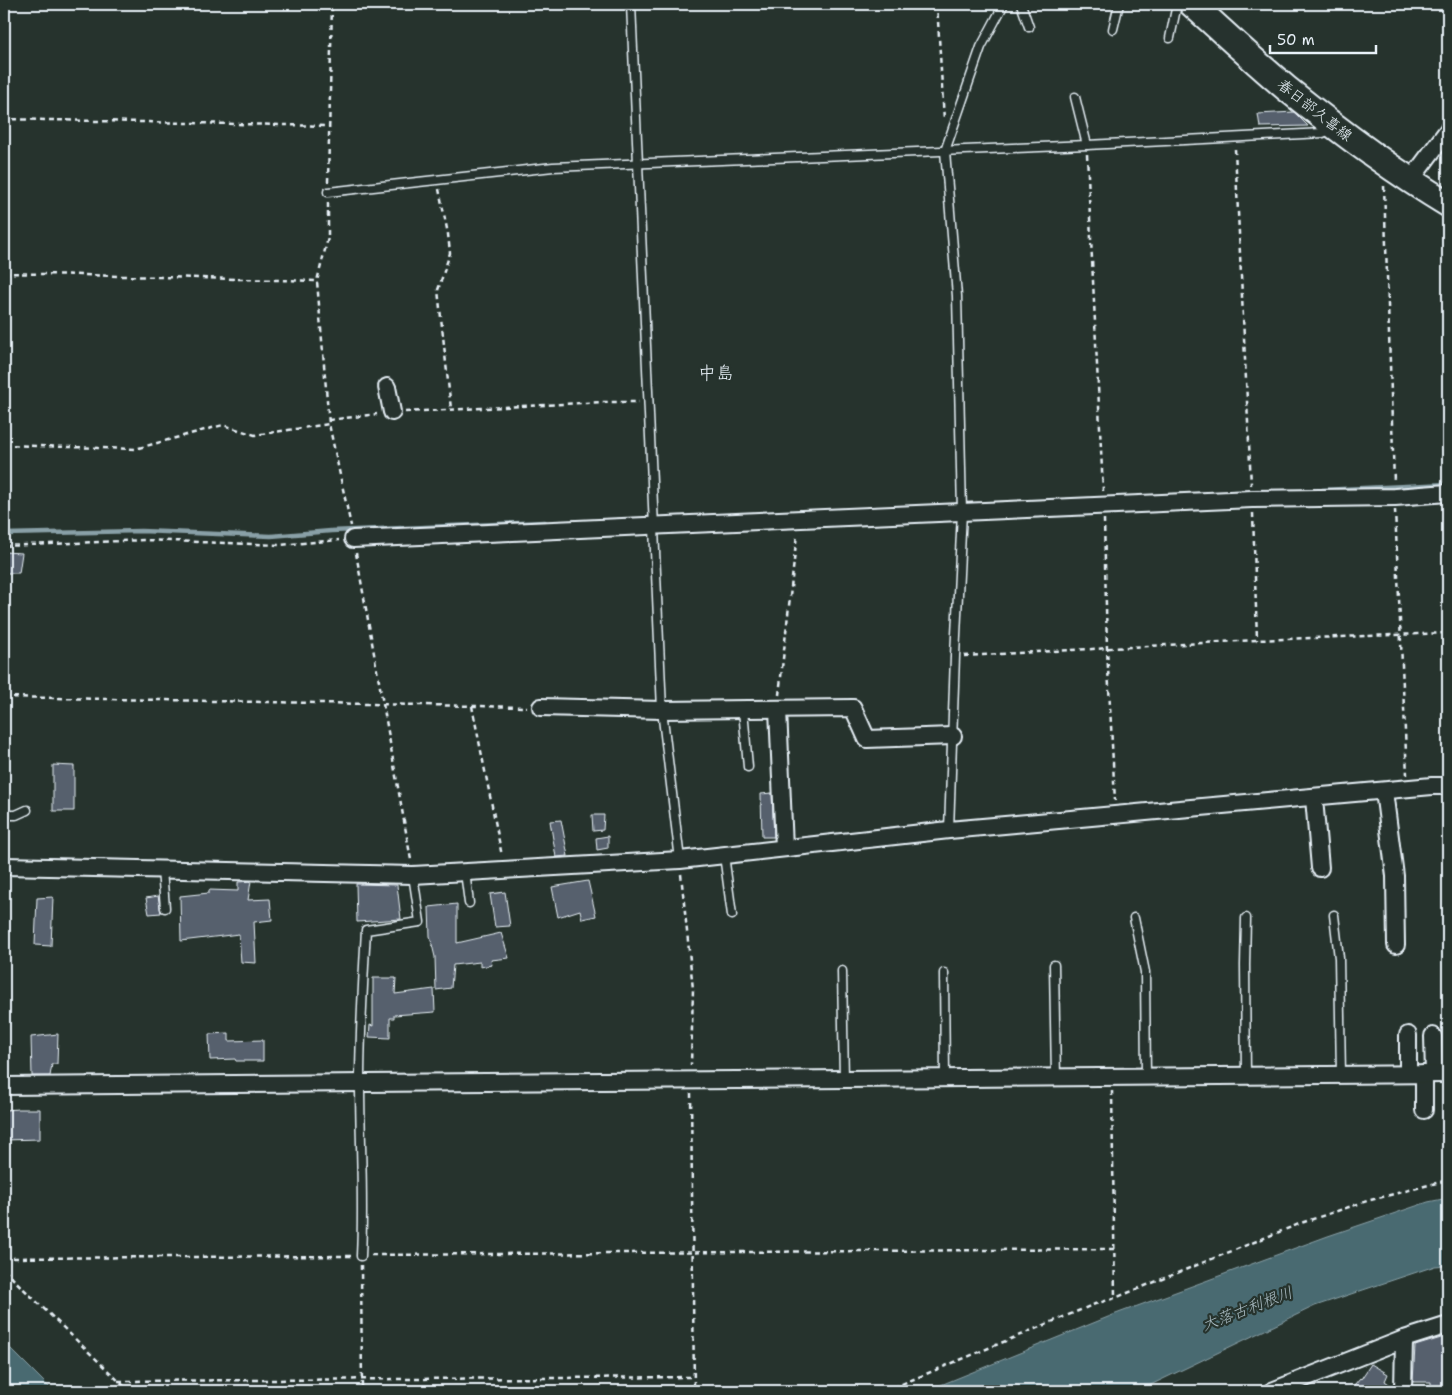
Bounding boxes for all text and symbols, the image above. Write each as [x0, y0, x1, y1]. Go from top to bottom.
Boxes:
scale bar [1270, 22, 1376, 54]
text: 50 m [1277, 30, 1315, 50]
street label: 春日部久喜線 [1273, 74, 1357, 146]
district label: 中島 [698, 361, 734, 385]
water label: 大落古利根川 [1199, 1281, 1296, 1335]

